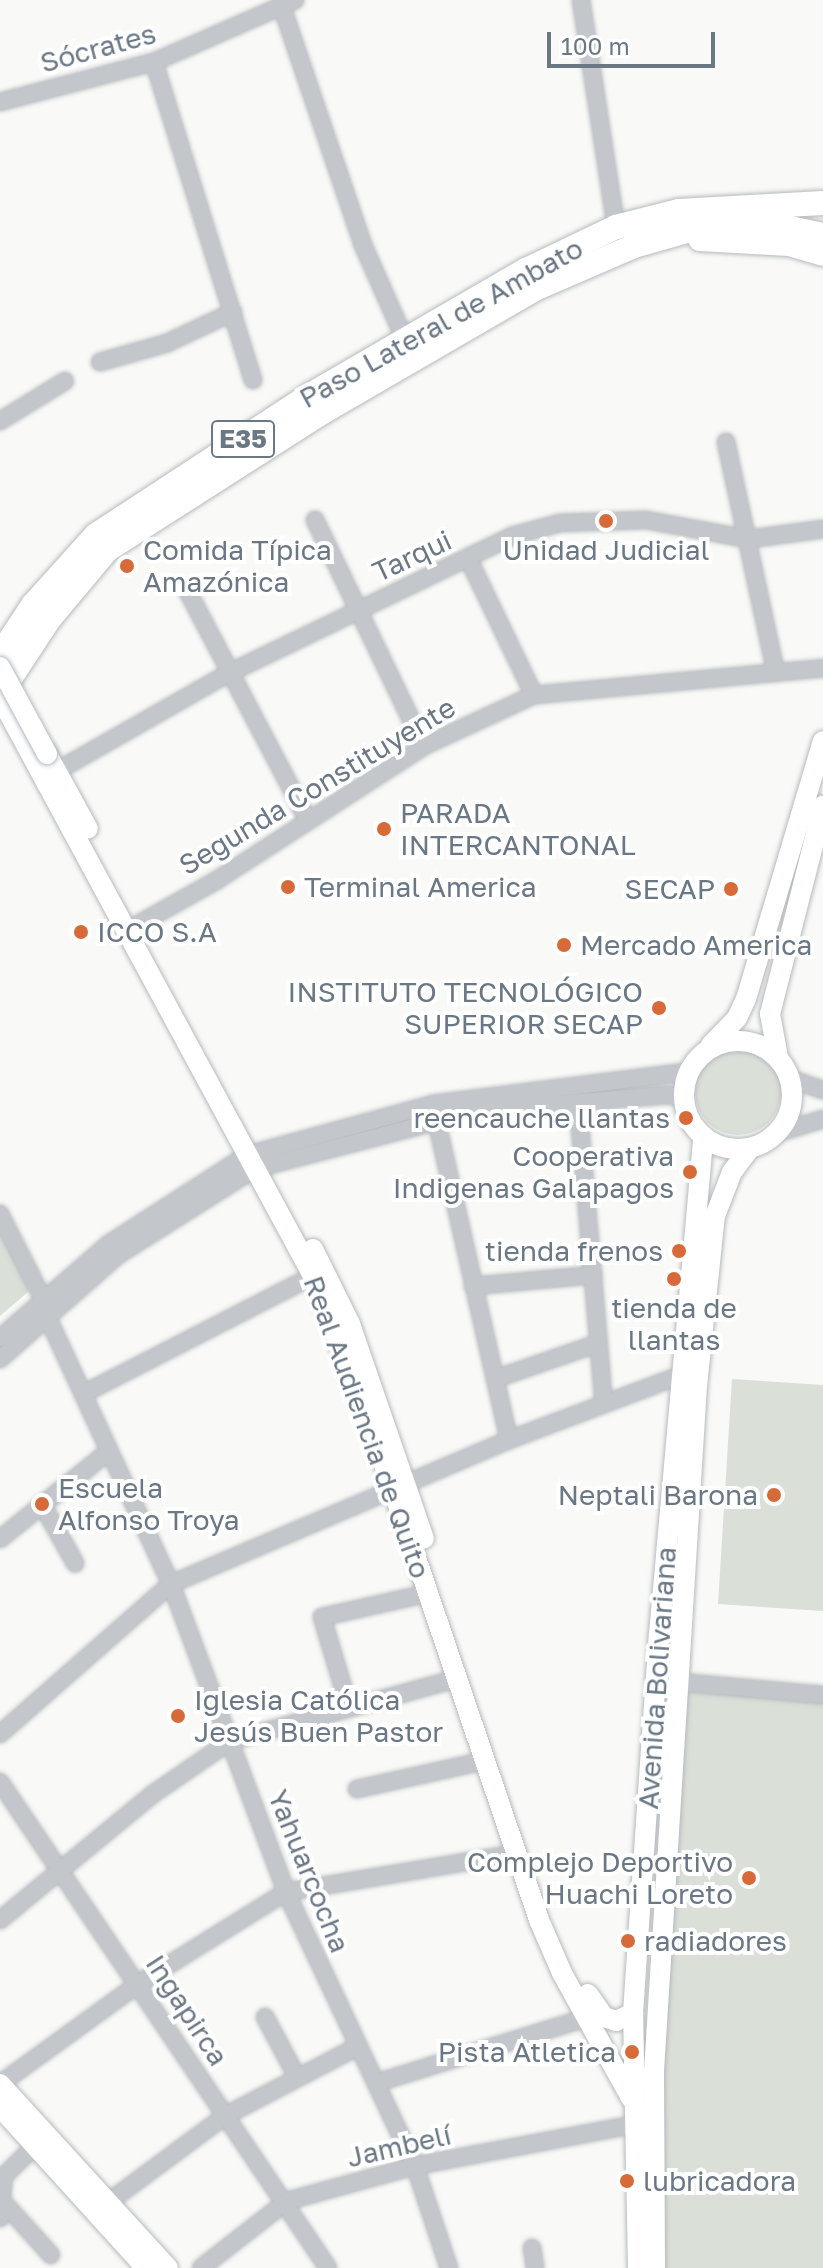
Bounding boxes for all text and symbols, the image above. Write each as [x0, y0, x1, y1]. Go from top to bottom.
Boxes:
street label: Sócrates [36, 16, 160, 80]
scale bar [551, 16, 719, 66]
text: 100 m [561, 31, 630, 60]
street label: Paso Lateral de Ambato [293, 231, 589, 415]
road number: E35 [211, 417, 275, 461]
marker: Unidad Judicial [597, 512, 615, 530]
street label: Tarqui [367, 523, 457, 589]
place label: Comida Típica Amazónica [143, 533, 332, 599]
place label: Unidad Judicial [502, 533, 710, 567]
marker: Comida Típica Amazónica [118, 557, 136, 575]
street label: Segunda Constituyente [173, 690, 461, 882]
place label: PARADA INTERCANTONAL [400, 796, 636, 862]
marker: PARADA INTERCANTONAL [375, 820, 393, 838]
place label: Terminal America [304, 870, 537, 904]
place label: SECAP [625, 872, 715, 906]
marker: Terminal America [279, 878, 297, 896]
marker: SECAP [722, 880, 740, 898]
place label: ICCO S.A [97, 915, 217, 949]
marker: ICCO S.A [72, 923, 90, 941]
place label: Mercado America [580, 928, 812, 962]
marker: Mercado America [555, 936, 573, 954]
place label: INSTITUTO TECNOLÓGICO SUPERIOR SECAP [288, 975, 643, 1041]
marker: INSTITUTO TECNOLÓGICO SUPERIOR SECAP [650, 999, 668, 1017]
place label: reencauche llantas [413, 1101, 670, 1135]
marker: reencauche llantas [677, 1109, 695, 1127]
place label: Cooperativa Indigenas Galapagos [393, 1139, 674, 1205]
marker: Cooperativa Indigenas Galapagos [681, 1163, 699, 1181]
place label: tienda frenos [485, 1234, 663, 1268]
marker: tienda frenos [670, 1242, 688, 1260]
marker: tienda de llantas [665, 1270, 683, 1288]
street label: Real Audiencia de Quito [297, 1271, 437, 1583]
place label: tienda de llantas [611, 1291, 737, 1357]
place label: Escuela Alfonso Troya [58, 1471, 240, 1537]
place label: Neptali Barona [558, 1478, 758, 1512]
marker: Neptali Barona [765, 1486, 783, 1504]
marker: Escuela Alfonso Troya [33, 1495, 51, 1513]
street label: Avenida Bolivariana [631, 1546, 683, 1810]
place label: Iglesia Católica Jesús Buen Pastor [194, 1683, 443, 1749]
marker: Iglesia Católica Jesús Buen Pastor [169, 1707, 187, 1725]
street label: Yahuarcocha [261, 1785, 357, 1957]
place label: Complejo Deportivo Huachi Loreto [467, 1845, 733, 1911]
marker: Complejo Deportivo Huachi Loreto [740, 1869, 758, 1887]
place label: radiadores [644, 1924, 787, 1958]
marker: radiadores [619, 1932, 637, 1950]
street label: Ingapirca [139, 1948, 235, 2072]
place label: Pista Atletica [438, 2035, 616, 2069]
marker: Pista Atletica [623, 2043, 641, 2061]
street label: Jambelí [344, 2118, 454, 2174]
place label: lubricadora [643, 2164, 796, 2198]
marker: lubricadora [618, 2172, 636, 2190]

